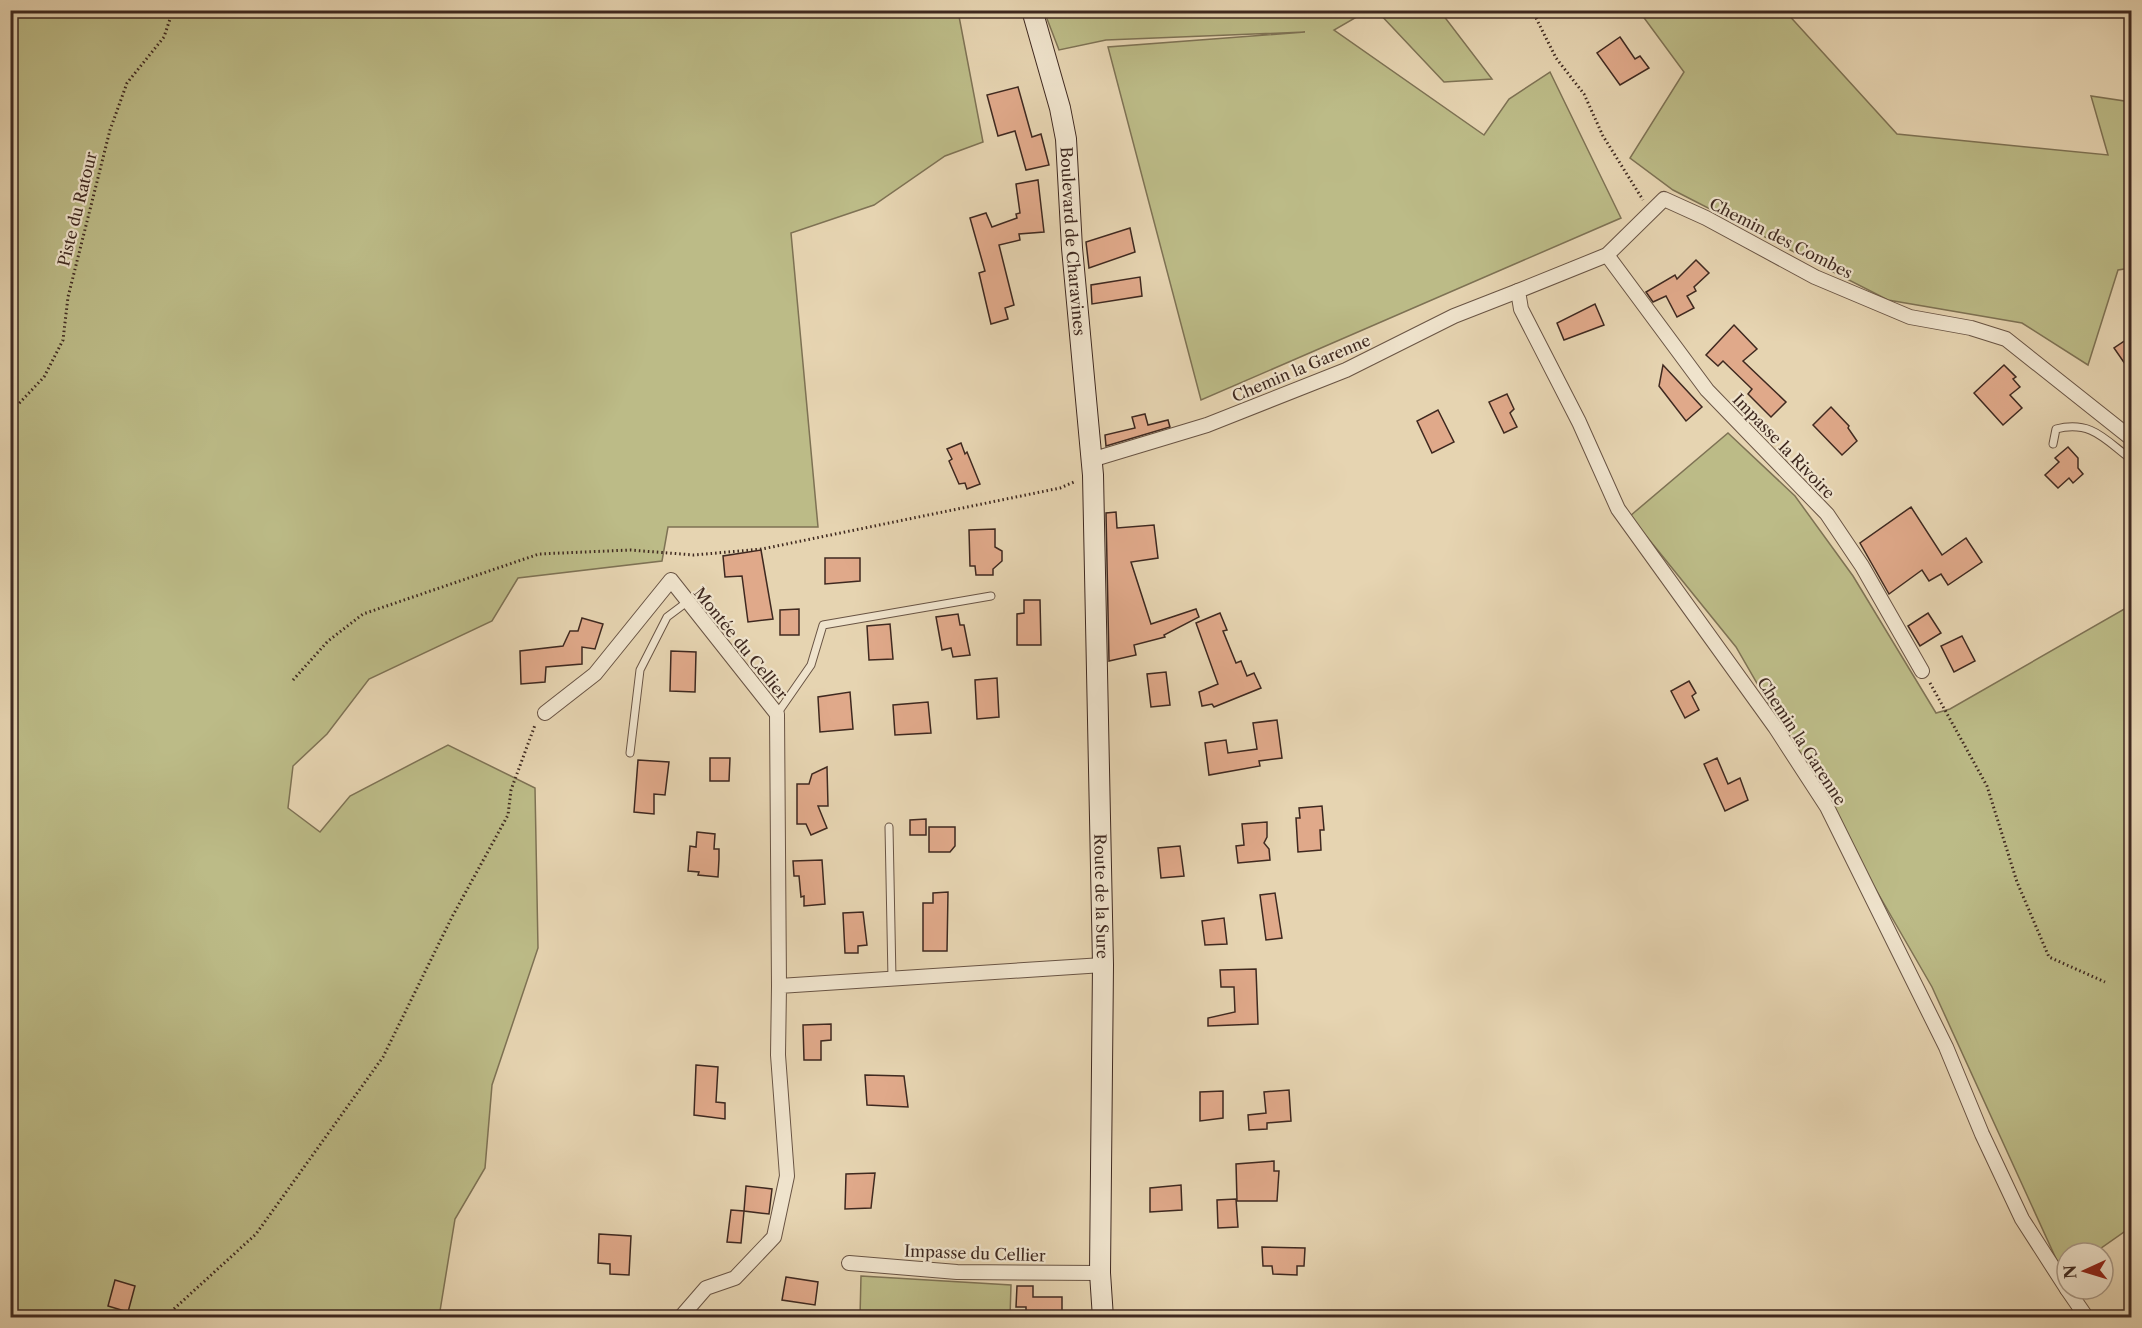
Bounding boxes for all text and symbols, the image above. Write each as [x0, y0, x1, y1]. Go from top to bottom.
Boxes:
street label: Boulevard de Charavines [1056, 146, 1090, 337]
street label: Piste du Ratour [53, 149, 101, 268]
street label: Chemin des Combes [1706, 193, 1856, 283]
street label: Chemin la Garenne [1229, 330, 1373, 406]
street label: Impasse la Rivoire [1729, 389, 1839, 503]
street label: Montée du Cellier [690, 583, 793, 703]
street label: Chemin la Garenne [1753, 673, 1851, 809]
street label: Route de la Sure [1090, 833, 1113, 959]
street label: Impasse du Cellier [904, 1241, 1046, 1265]
north arrow [2055, 1241, 2115, 1301]
text: N [2060, 1264, 2080, 1280]

